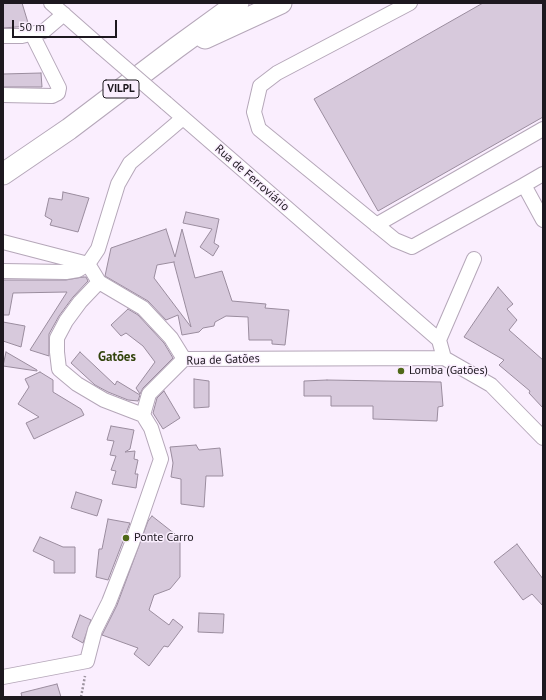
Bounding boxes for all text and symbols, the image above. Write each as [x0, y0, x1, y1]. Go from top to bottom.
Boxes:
scale bar [14, 12, 119, 38]
text: 50 m [19, 19, 45, 34]
road number: VILPL [103, 80, 139, 98]
street label: Rua de Ferroviário [212, 142, 292, 214]
district label: Gatões [98, 349, 136, 365]
street label: Rua de Gatões [186, 352, 260, 368]
place label: Lomba (Gatões) [409, 364, 488, 378]
marker: Lomba (Gatões) [396, 366, 406, 376]
place label: Ponte Carro [134, 531, 194, 545]
marker: Ponte Carro [121, 533, 131, 543]

